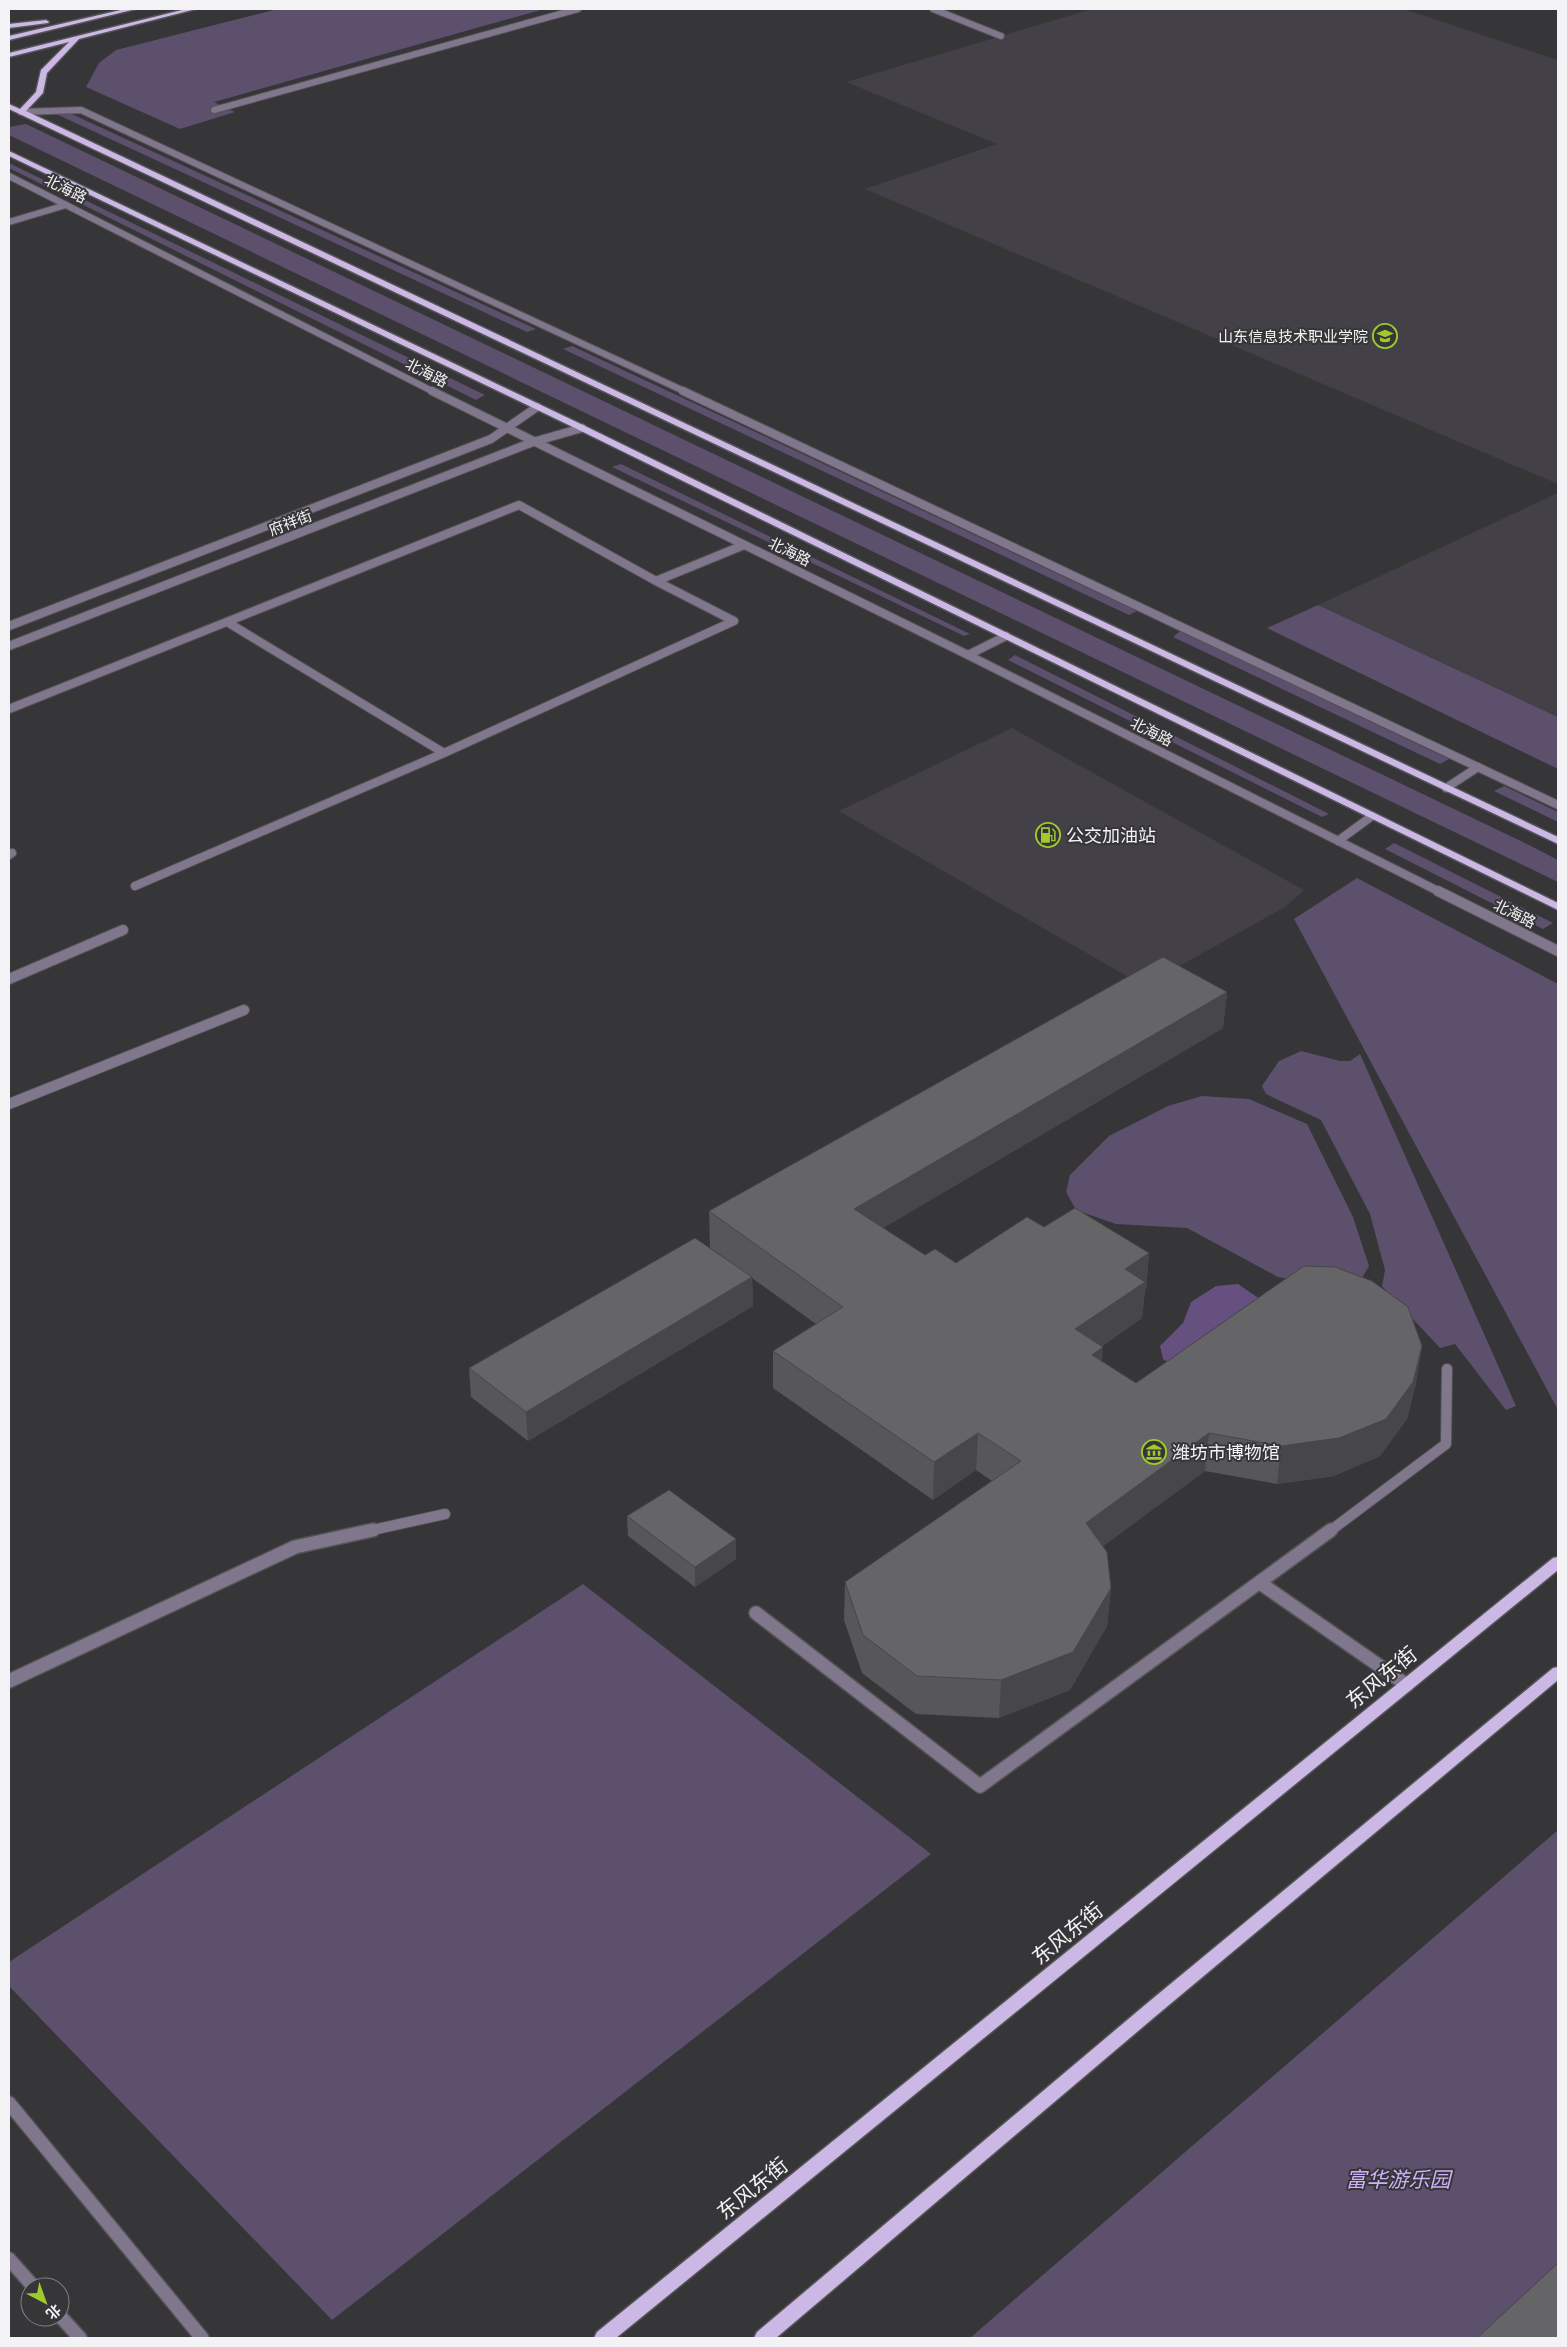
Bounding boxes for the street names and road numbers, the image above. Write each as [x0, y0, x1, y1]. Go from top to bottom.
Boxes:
street label: 北海路 [41, 169, 91, 207]
street label: 北海路 [402, 353, 452, 391]
street label: 府祥街 [265, 505, 315, 539]
street label: 北海路 [765, 532, 815, 570]
street label: 北海路 [1127, 712, 1177, 750]
street label: 北海路 [1490, 894, 1540, 932]
street label: 东风东街 [1340, 1640, 1422, 1714]
street label: 东风东街 [1026, 1896, 1108, 1970]
street label: 东风东街 [711, 2151, 793, 2225]

